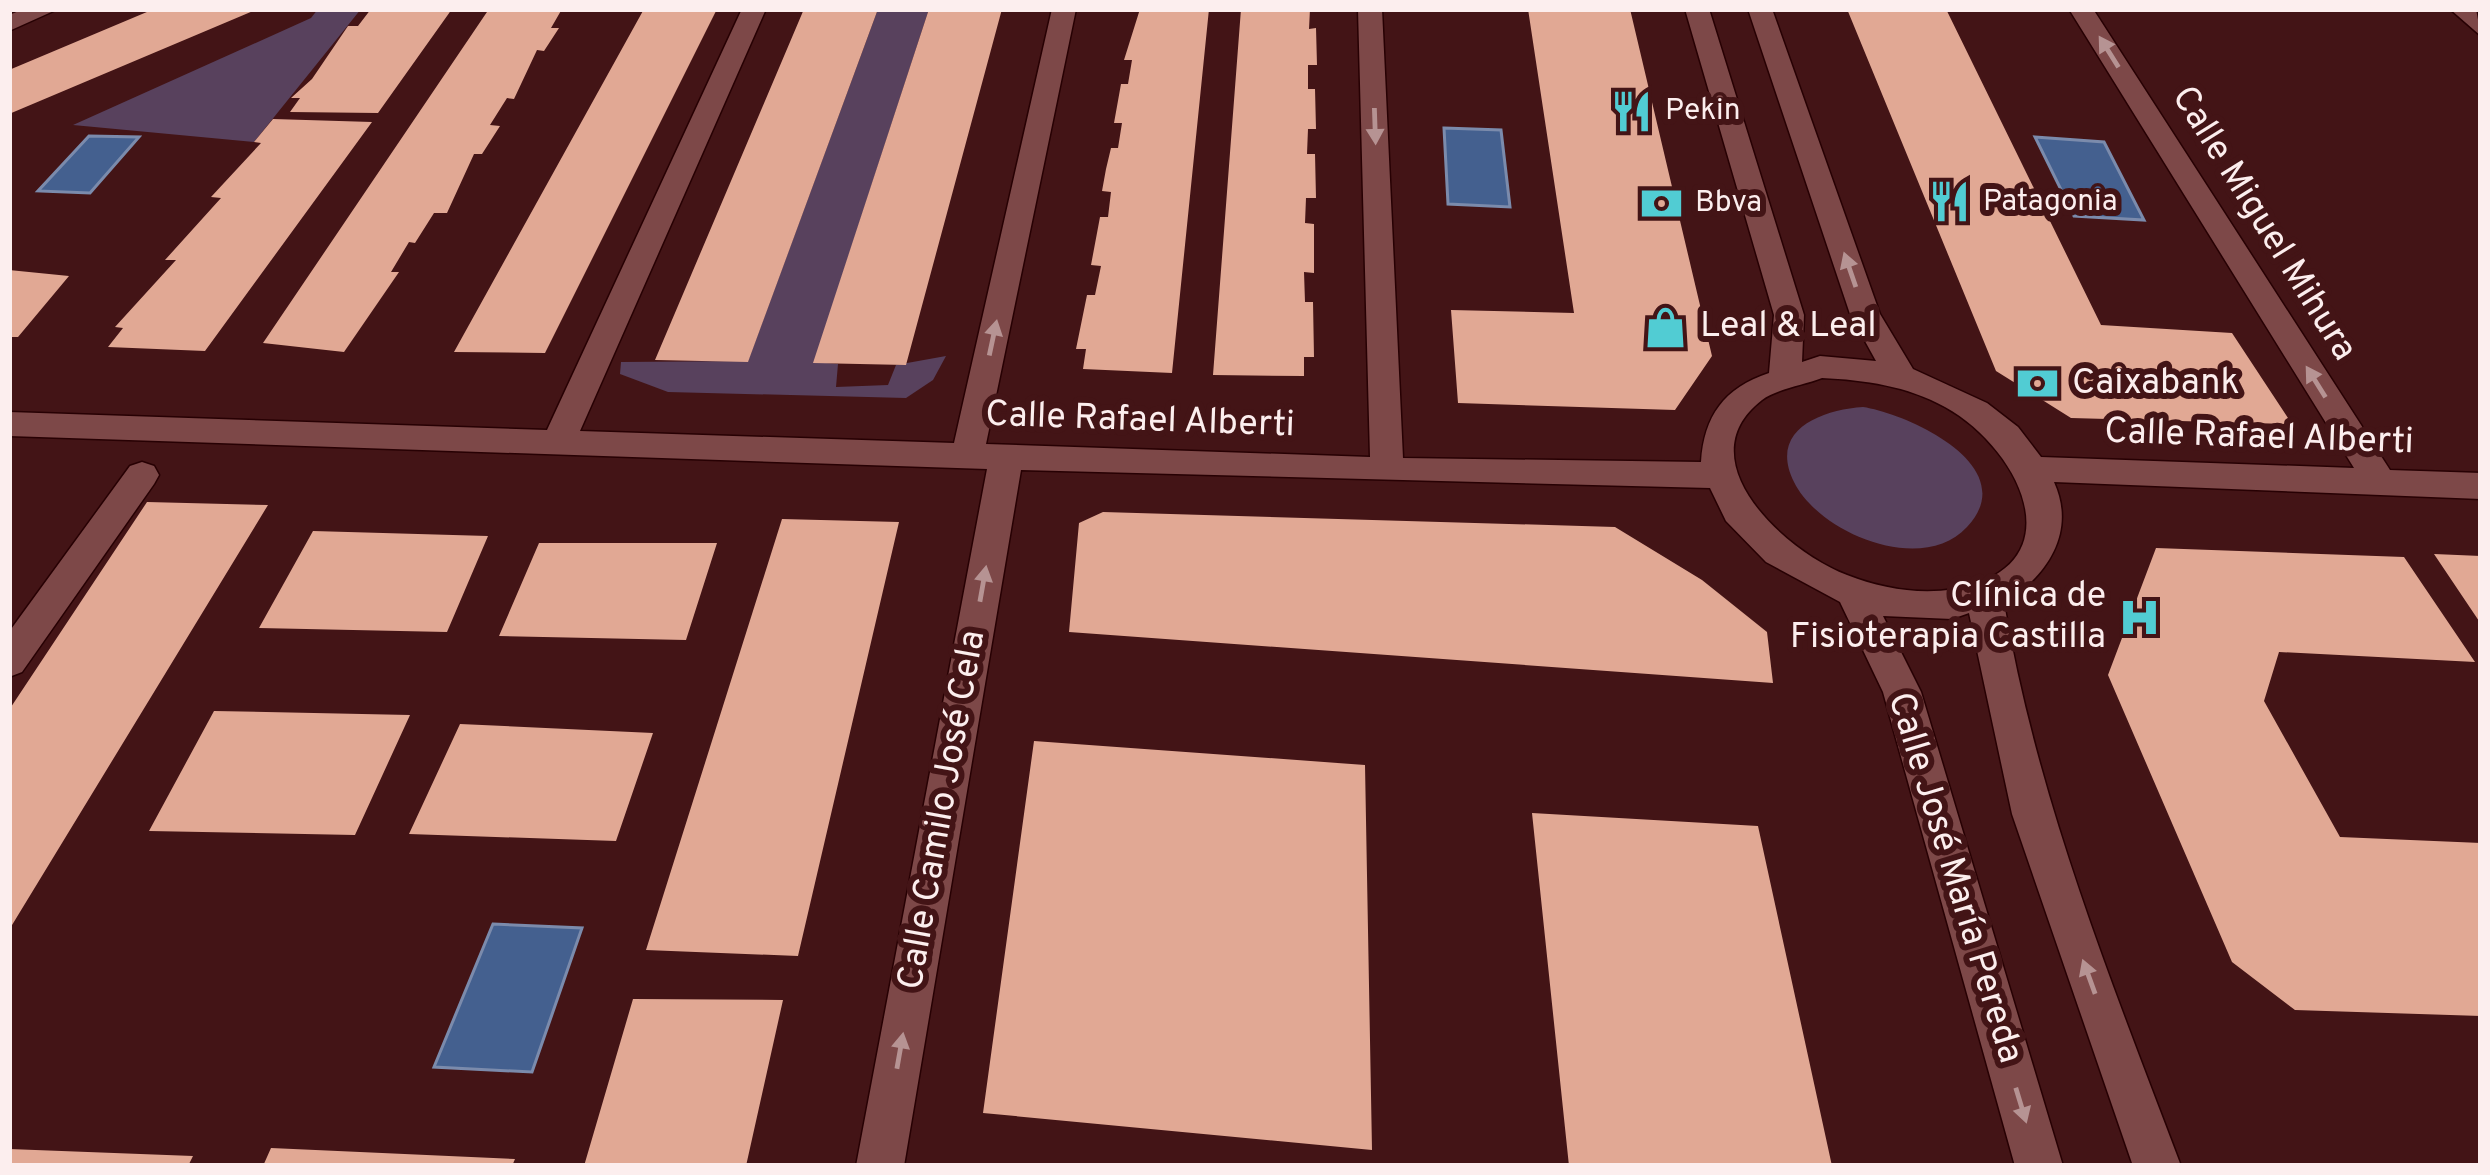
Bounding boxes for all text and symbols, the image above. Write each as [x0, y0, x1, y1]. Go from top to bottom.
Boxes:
one-way arrow [2098, 36, 2120, 68]
street label: Calle Miguel Mihura [2160, 78, 2366, 370]
restaurant icon: Pekin [1608, 88, 1654, 134]
place label: Pekin [1665, 93, 1741, 130]
one-way arrow [1365, 108, 1384, 146]
restaurant icon: Patagonia [1926, 179, 1972, 225]
bank icon: Bbva [1638, 180, 1684, 226]
place label: Patagonia [1983, 184, 2118, 221]
place label: Bbva [1695, 185, 1762, 222]
one-way arrow [1839, 251, 1858, 288]
shop icon: Leal & Leal [1643, 304, 1689, 350]
place label: Leal & Leal [1700, 304, 1877, 350]
one-way arrow [984, 319, 1003, 357]
bank icon: Caixabank [2015, 361, 2061, 407]
place label: Caixabank [2072, 361, 2240, 407]
one-way arrow [2306, 366, 2328, 399]
street label: Calle Rafael Alberti [984, 393, 1296, 449]
street label: Calle Rafael Alberti [2103, 410, 2415, 466]
one-way arrow [974, 565, 993, 602]
place label: Clínica de Fisioterapia Castilla [1790, 574, 2106, 661]
hospital icon: Clínica de Fisioterapia Castilla [2117, 595, 2163, 641]
street label: Calle Camilo José Cela [889, 627, 997, 993]
street label: Calle José María Pereda [1876, 687, 2032, 1069]
one-way arrow [2079, 959, 2097, 995]
one-way arrow [892, 1031, 910, 1069]
one-way arrow [2013, 1087, 2031, 1123]

